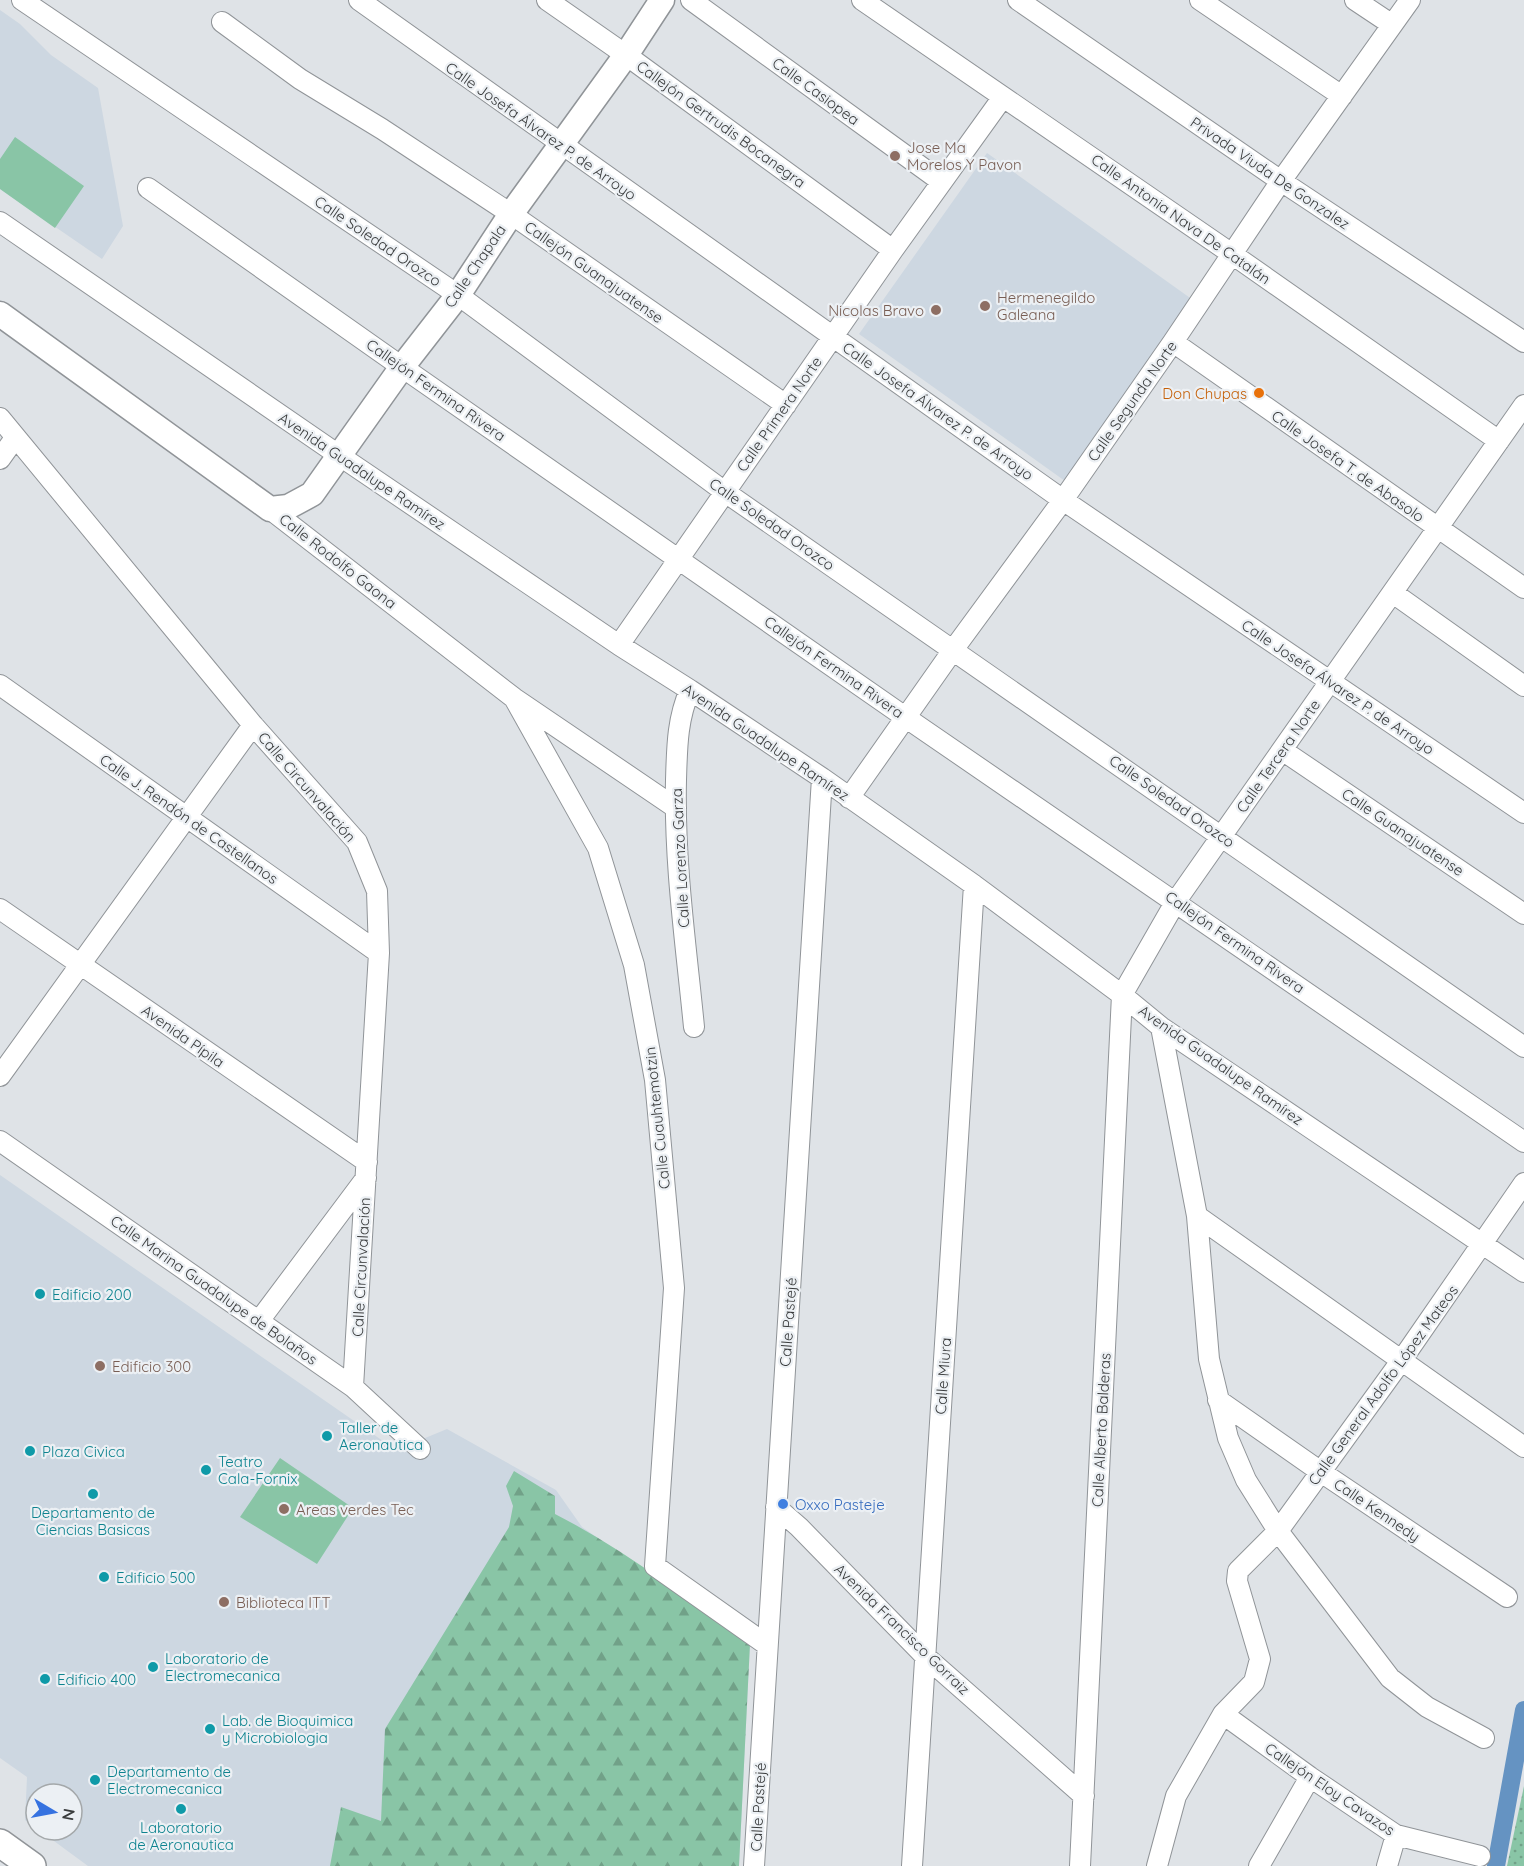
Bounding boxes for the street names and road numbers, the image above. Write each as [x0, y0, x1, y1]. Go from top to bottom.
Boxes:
street label: Calle Casiopea [769, 53, 863, 129]
street label: Callejón Gertrudis Bocanegra [633, 56, 809, 192]
street label: Calle Josefa Álvarez P. de Arroyo [442, 58, 640, 204]
street label: Privada Viuda De Gonzalez [1187, 113, 1353, 233]
street label: Calle Antonia Nava De Catalán [1088, 150, 1274, 288]
street label: Calle Soledad Orozco [311, 192, 445, 290]
street label: Callejón Guanajuatense [521, 217, 667, 327]
street label: Calle Chapala [440, 221, 510, 311]
street label: Callejón Fermina Rivera [363, 335, 509, 445]
street label: Calle Segunda Norte [1083, 337, 1181, 465]
street label: Calle Josefa Álvarez P. de Arroyo [839, 338, 1037, 484]
street label: Calle Primera Norte [732, 353, 826, 475]
street label: Calle Josefa T. de Abasolo [1268, 406, 1428, 526]
street label: Avenida Guadalupe Ramírez [275, 408, 449, 534]
street label: Calle Soledad Orozco [706, 474, 838, 574]
street label: Calle Rodolfo Gaona [276, 509, 400, 613]
street label: Callejón Fermina Rivera [761, 612, 907, 722]
street label: Calle Josefa Álvarez P. de Arroyo [1238, 615, 1438, 759]
street label: Avenida Guadalupe Ramírez [679, 679, 853, 805]
street label: Calle Tercera Norte [1232, 696, 1324, 816]
street label: Calle Circunvalación [254, 728, 360, 846]
street label: Calle J. Rendón de Castellanos [96, 750, 282, 888]
street label: Calle Soledad Orozco [1106, 751, 1238, 851]
street label: Calle Guanajuatense [1338, 784, 1468, 880]
street label: Calle Lorenzo Garza [667, 788, 693, 928]
street label: Callejón Fermina Rivera [1162, 887, 1308, 997]
street label: Avenida Pípila [138, 1000, 228, 1072]
street label: Avenida Guadalupe Ramírez [1135, 1001, 1307, 1129]
street label: Calle Cuauhtemotzin [640, 1046, 674, 1190]
street label: Calle Circunvalación [348, 1197, 374, 1337]
street label: Calle Marina Guadalupe de Bolaños [107, 1211, 321, 1369]
street label: Calle Pastejé [775, 1277, 801, 1367]
street label: Calle General Adolfo López Mateos [1304, 1281, 1462, 1489]
street label: Calle Miura [931, 1337, 955, 1415]
street label: Calle Alberto Balderas [1087, 1352, 1115, 1508]
street label: Calle Kennedy [1330, 1474, 1424, 1546]
street label: Avenida Francisco Gorraiz [830, 1559, 974, 1699]
street label: Callejón Eloy Cavazos [1262, 1739, 1398, 1839]
street label: Calle Pastejé [746, 1762, 770, 1852]

